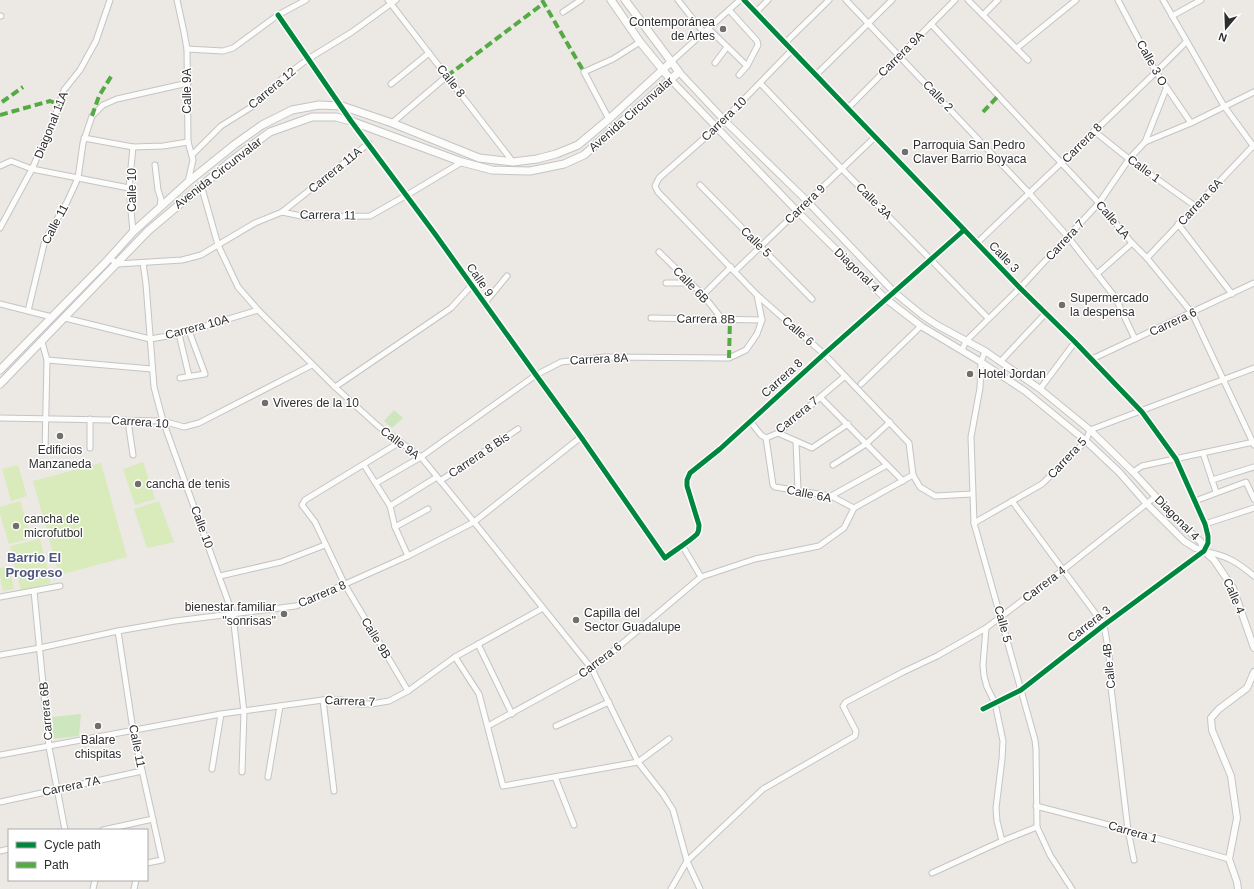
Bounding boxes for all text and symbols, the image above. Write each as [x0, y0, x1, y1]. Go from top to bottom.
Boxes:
north arrow [1206, 8, 1246, 48]
place label: Contemporánea de Artes [629, 15, 715, 43]
marker: Contemporánea de Artes [718, 24, 728, 34]
street label: Carrera 9A [875, 28, 927, 80]
text: N [1217, 30, 1228, 44]
street label: Calle 3 O [1134, 38, 1170, 88]
street label: Calle 8 [434, 62, 468, 100]
street label: Carrera 12 [246, 64, 299, 112]
street label: Calle 9A [180, 68, 194, 114]
street label: Avenida Circunvalar [586, 74, 676, 154]
street label: Calle 2 [920, 78, 956, 115]
street label: Diagonal 11A [31, 89, 71, 161]
street label: Carrera 10 [699, 94, 750, 144]
street label: Carrera 8 [1059, 120, 1105, 166]
street label: Avenida Circunvalar [171, 134, 265, 212]
place label: Parroquia San Pedro Claver Barrio Boyaca [913, 138, 1027, 166]
street label: Carrera 11A [306, 144, 364, 196]
marker: Parroquia San Pedro Claver Barrio Boyaca [900, 147, 910, 157]
street label: Calle 1 [1125, 152, 1163, 186]
street label: Calle 10 [125, 168, 139, 212]
street label: Carrera 6A [1175, 176, 1225, 228]
street label: Calle 3A [853, 180, 895, 222]
street label: Carrera 9 [782, 181, 828, 227]
street label: Calle 1A [1093, 198, 1133, 242]
street label: Calle 11 [39, 201, 71, 246]
street label: Carrera 11 [300, 208, 357, 222]
street label: Carrera 7 [1043, 216, 1088, 263]
street label: Calle 5 [738, 224, 774, 260]
street label: Calle 3 [986, 239, 1022, 276]
street label: Diagonal 4 [832, 245, 883, 295]
street label: Calle 9 [464, 261, 497, 300]
street label: Calle 6B [670, 264, 712, 306]
place label: Supermercado la despensa [1070, 291, 1149, 319]
marker: Supermercado la despensa [1057, 300, 1067, 310]
street label: Carrera 6 [1147, 305, 1199, 339]
street label: Carrera 8B [677, 311, 735, 327]
street label: Carrera 10A [164, 312, 230, 342]
street label: Calle 6 [779, 313, 817, 349]
street label: Carrera 8A [569, 350, 629, 368]
street label: Carrera 8 [758, 356, 806, 400]
place label: Hotel Jordan [978, 367, 1046, 381]
marker: Hotel Jordan [965, 369, 975, 379]
street label: Carrera 7 [773, 393, 821, 436]
place label: Viveres de la 10 [273, 396, 359, 410]
marker: Viveres de la 10 [260, 398, 270, 408]
street label: Carrera 10 [111, 413, 169, 431]
street label: Calle 9A [378, 424, 422, 462]
street label: Carrera 8 Bis [446, 429, 512, 481]
marker: Edificios Manzaneda [55, 431, 65, 441]
street label: Carrera 5 [1045, 434, 1090, 481]
place label: Edificios Manzaneda [29, 443, 92, 471]
place label: cancha de tenis [146, 477, 230, 491]
marker: cancha de tenis [133, 479, 143, 489]
street label: Calle 6A [785, 483, 833, 505]
street label: Diagonal 4 [1152, 493, 1202, 543]
street label: Calle 10 [188, 504, 216, 550]
place label: cancha de microfutbol [24, 512, 83, 540]
marker: cancha de microfutbol [11, 521, 21, 531]
district label: Barrio El Progreso [5, 550, 63, 580]
street label: Carrera 4 [1020, 563, 1069, 605]
street label: Calle 4 [1220, 576, 1248, 616]
street label: Carrera 8 [296, 578, 348, 610]
place label: bienestar familiar ''sonrisas'' [185, 600, 276, 628]
street label: Carrera 3 [1065, 603, 1114, 645]
street label: Calle 5 [991, 604, 1015, 644]
place label: Capilla del Sector Guadalupe [584, 606, 681, 634]
marker: bienestar familiar ''sonrisas'' [279, 609, 289, 619]
street label: Calle 9B [358, 615, 394, 661]
marker: Capilla del Sector Guadalupe [571, 615, 581, 625]
street label: Carrera 6 [576, 639, 625, 681]
street label: Calle 4B [1100, 643, 1118, 689]
street label: Carrera 6B [36, 681, 56, 741]
street label: Carrera 7 [324, 693, 376, 709]
marker: Balare chispitas [93, 721, 103, 731]
street label: Calle 11 [126, 723, 148, 769]
place label: Balare chispitas [75, 733, 121, 761]
street label: Carrera 7A [41, 773, 101, 799]
street label: Carrera 1 [1107, 818, 1160, 846]
legend [8, 829, 148, 881]
text: Cycle path [44, 838, 101, 852]
text: Path [44, 858, 69, 872]

